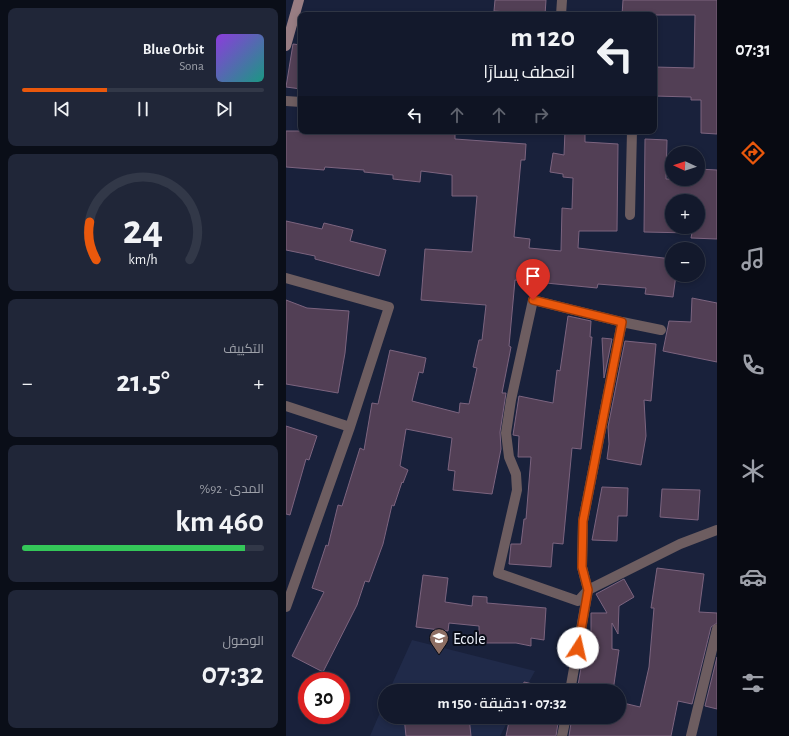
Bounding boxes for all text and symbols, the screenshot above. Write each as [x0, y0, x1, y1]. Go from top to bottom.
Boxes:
text: 120 m [510, 24, 575, 52]
icon: left [589, 28, 641, 80]
text: 07:31 [735, 41, 771, 59]
text: Blue Orbit [143, 42, 204, 57]
text: Sona [179, 60, 204, 73]
text: انعطف يسارًا [483, 64, 575, 82]
icon: previous [51, 98, 73, 120]
icon: pause [132, 98, 154, 120]
icon: next [213, 98, 235, 120]
icon: left [404, 104, 426, 126]
icon: ahead [446, 104, 468, 126]
icon: ahead [488, 104, 510, 126]
icon: right [530, 104, 552, 126]
icon: directions [739, 139, 767, 167]
north arrow [665, 146, 705, 186]
map controls [665, 146, 705, 282]
button: + [665, 194, 705, 234]
text: 24 [123, 210, 163, 251]
button: − [665, 242, 705, 282]
icon: music [739, 245, 767, 273]
text: km/h [128, 253, 158, 267]
pin [516, 259, 550, 300]
icon: arrive [522, 265, 544, 287]
text: التكييف [223, 343, 264, 356]
icon: phone [739, 351, 767, 379]
text: 21.5° [116, 367, 170, 397]
text: − [22, 372, 33, 394]
text: + [253, 372, 264, 394]
icon: climate [739, 457, 767, 485]
text: المدى · 92% [200, 483, 264, 496]
text: 460 km [175, 507, 264, 537]
icon: car [739, 563, 767, 591]
school or university icon: Ecole [428, 627, 450, 655]
position arrow [557, 627, 599, 669]
place label: Ecole [453, 631, 486, 647]
text: الوصول [223, 635, 264, 648]
text: 07:32 [201, 659, 264, 689]
icon: filters [739, 669, 767, 697]
speed limit sign: 30 [298, 672, 350, 724]
text: 07:32 · 1 دقيقة · 150 m [438, 696, 566, 711]

